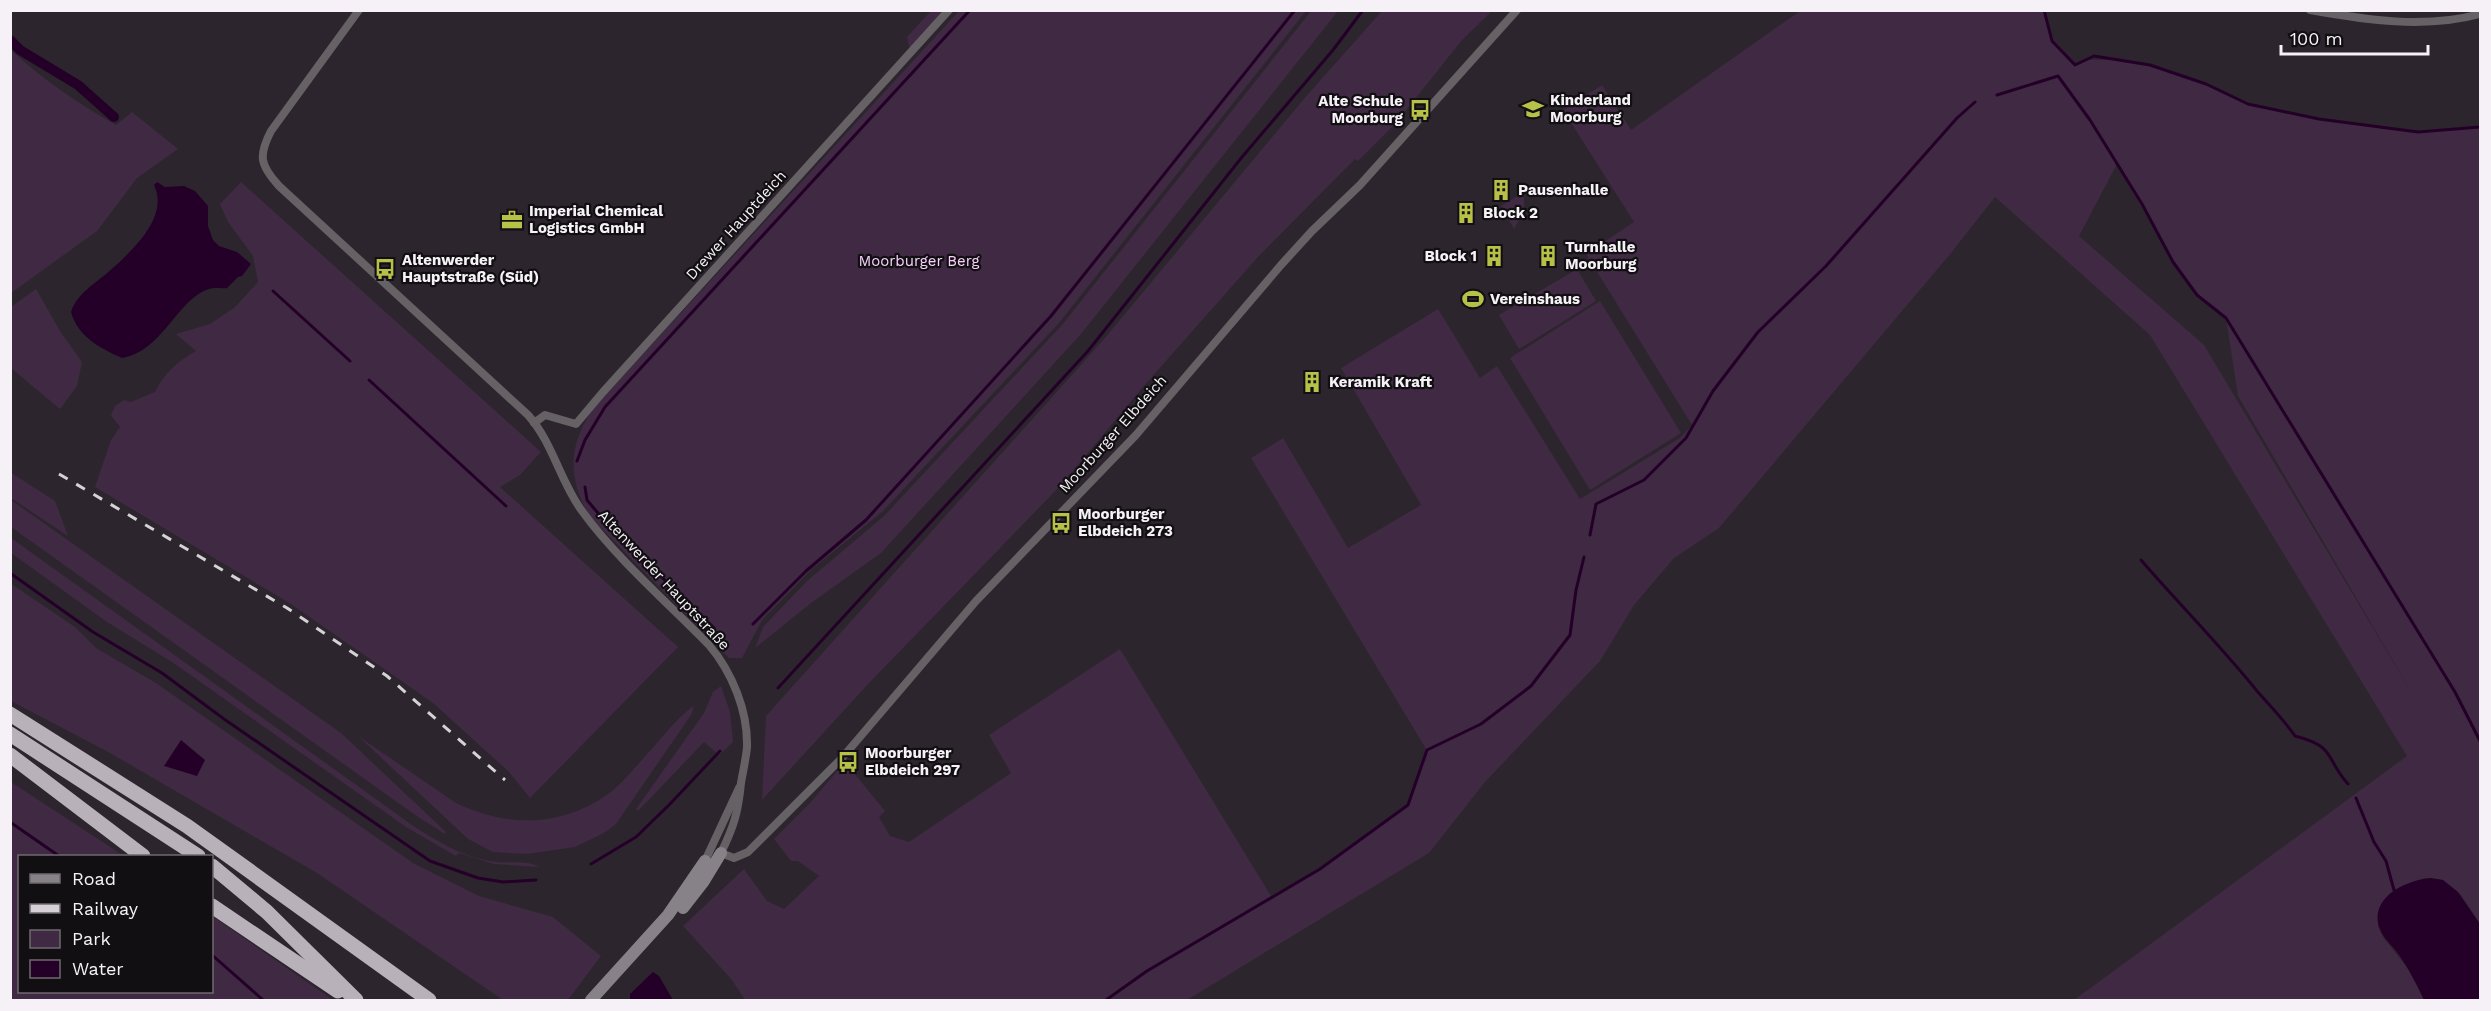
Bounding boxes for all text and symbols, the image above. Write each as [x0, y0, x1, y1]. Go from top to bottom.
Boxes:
scale bar [2281, 18, 2428, 56]
text: 100 m [2290, 28, 2343, 49]
place label: Kinderland Moorburg [1550, 91, 1631, 126]
place label: Alte Schule Moorburg [1318, 92, 1404, 127]
school or university icon: Kinderland Moorburg [1521, 97, 1545, 121]
bus stop icon: Alte Schule Moorburg [1408, 98, 1432, 122]
street label: Drewer Hauptdeich [682, 167, 790, 283]
building icon: Pausenhalle [1489, 178, 1513, 202]
place label: Pausenhalle [1518, 181, 1609, 199]
building icon: Block 2 [1454, 201, 1478, 225]
place label: Imperial Chemical Logistics GmbH [529, 202, 663, 237]
place label: Block 2 [1483, 204, 1538, 222]
office icon: Imperial Chemical Logistics GmbH [500, 208, 524, 232]
place label: Turnhalle Moorburg [1565, 238, 1637, 273]
building icon: Block 1 [1482, 244, 1506, 268]
building icon: Turnhalle Moorburg [1536, 244, 1560, 268]
place label: Block 1 [1425, 247, 1477, 265]
place label: Altenwerder Hauptstraße (Süd) [402, 251, 539, 286]
park label: Moorburger Berg [859, 252, 979, 270]
bus stop icon: Altenwerder Hauptstraße (Süd) [373, 257, 397, 281]
sports icon: Vereinshaus [1461, 287, 1485, 311]
place label: Vereinshaus [1490, 290, 1580, 308]
building icon: Keramik Kraft [1300, 370, 1324, 394]
street label: Moorburger Elbdeich [1055, 371, 1171, 497]
place label: Keramik Kraft [1329, 373, 1433, 391]
place label: Moorburger Elbdeich 273 [1078, 505, 1173, 540]
street label: Altenwerder Hauptstraße [594, 506, 734, 654]
bus stop icon: Moorburger Elbdeich 273 [1049, 511, 1073, 535]
place label: Moorburger Elbdeich 297 [865, 744, 960, 779]
bus stop icon: Moorburger Elbdeich 297 [836, 750, 860, 774]
legend [18, 855, 213, 993]
text: Road [72, 868, 116, 889]
text: Railway [72, 898, 139, 919]
text: Park [72, 928, 111, 949]
text: Water [72, 958, 124, 979]

